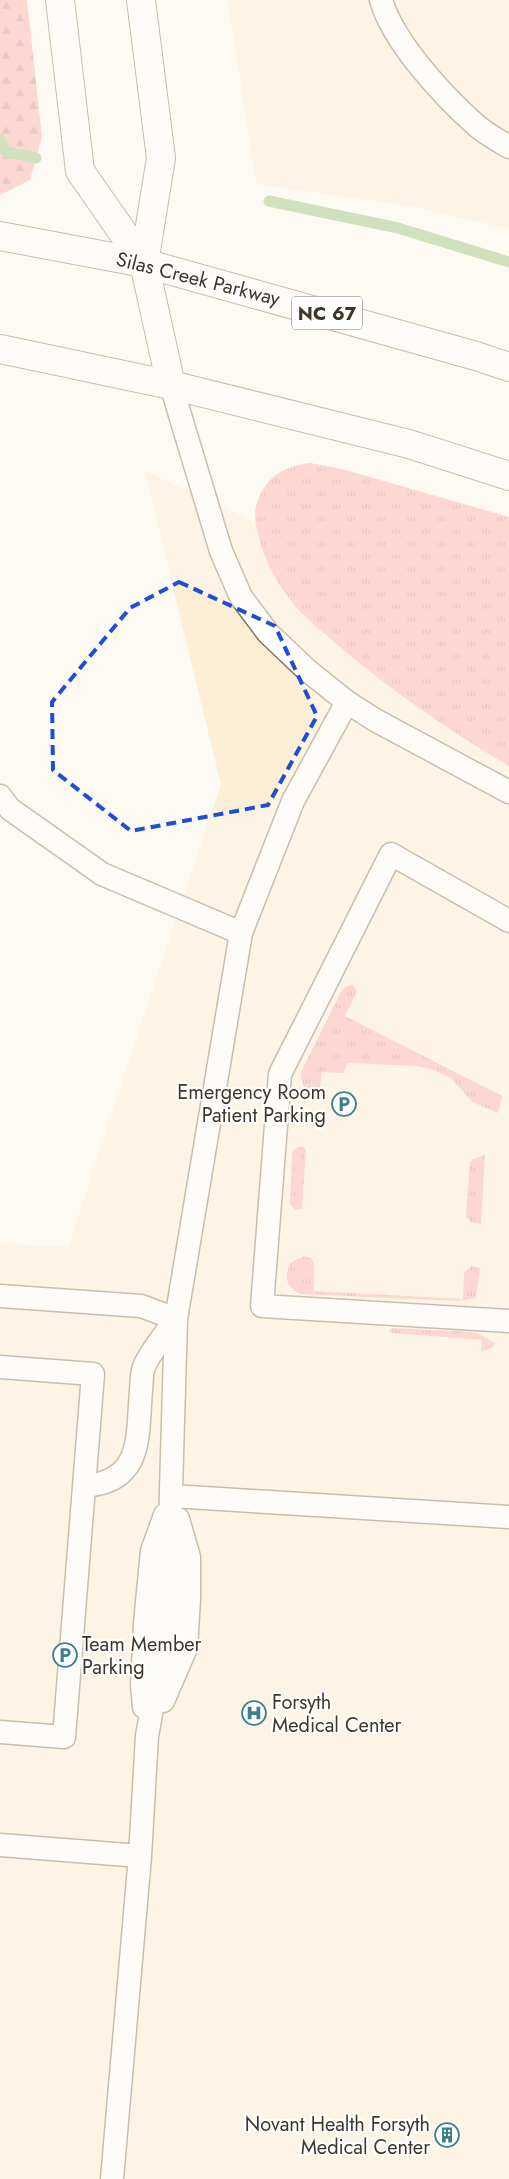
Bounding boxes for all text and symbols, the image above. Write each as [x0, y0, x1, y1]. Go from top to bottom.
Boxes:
street label: Silas Creek Parkway [113, 245, 283, 313]
road number: NC 67 [292, 296, 362, 330]
place label: Emergency Room Patient Parking [177, 1078, 326, 1130]
parking icon: Emergency Room Patient Parking [331, 1091, 357, 1117]
place label: Team Member Parking [82, 1630, 202, 1682]
parking icon: Team Member Parking [52, 1642, 78, 1668]
place label: Forsyth Medical Center [272, 1688, 401, 1740]
hospital icon: Forsyth Medical Center [241, 1700, 267, 1726]
place label: Novant Health Forsyth Medical Center [245, 2110, 430, 2162]
building icon: Novant Health Forsyth Medical Center [434, 2122, 460, 2148]

